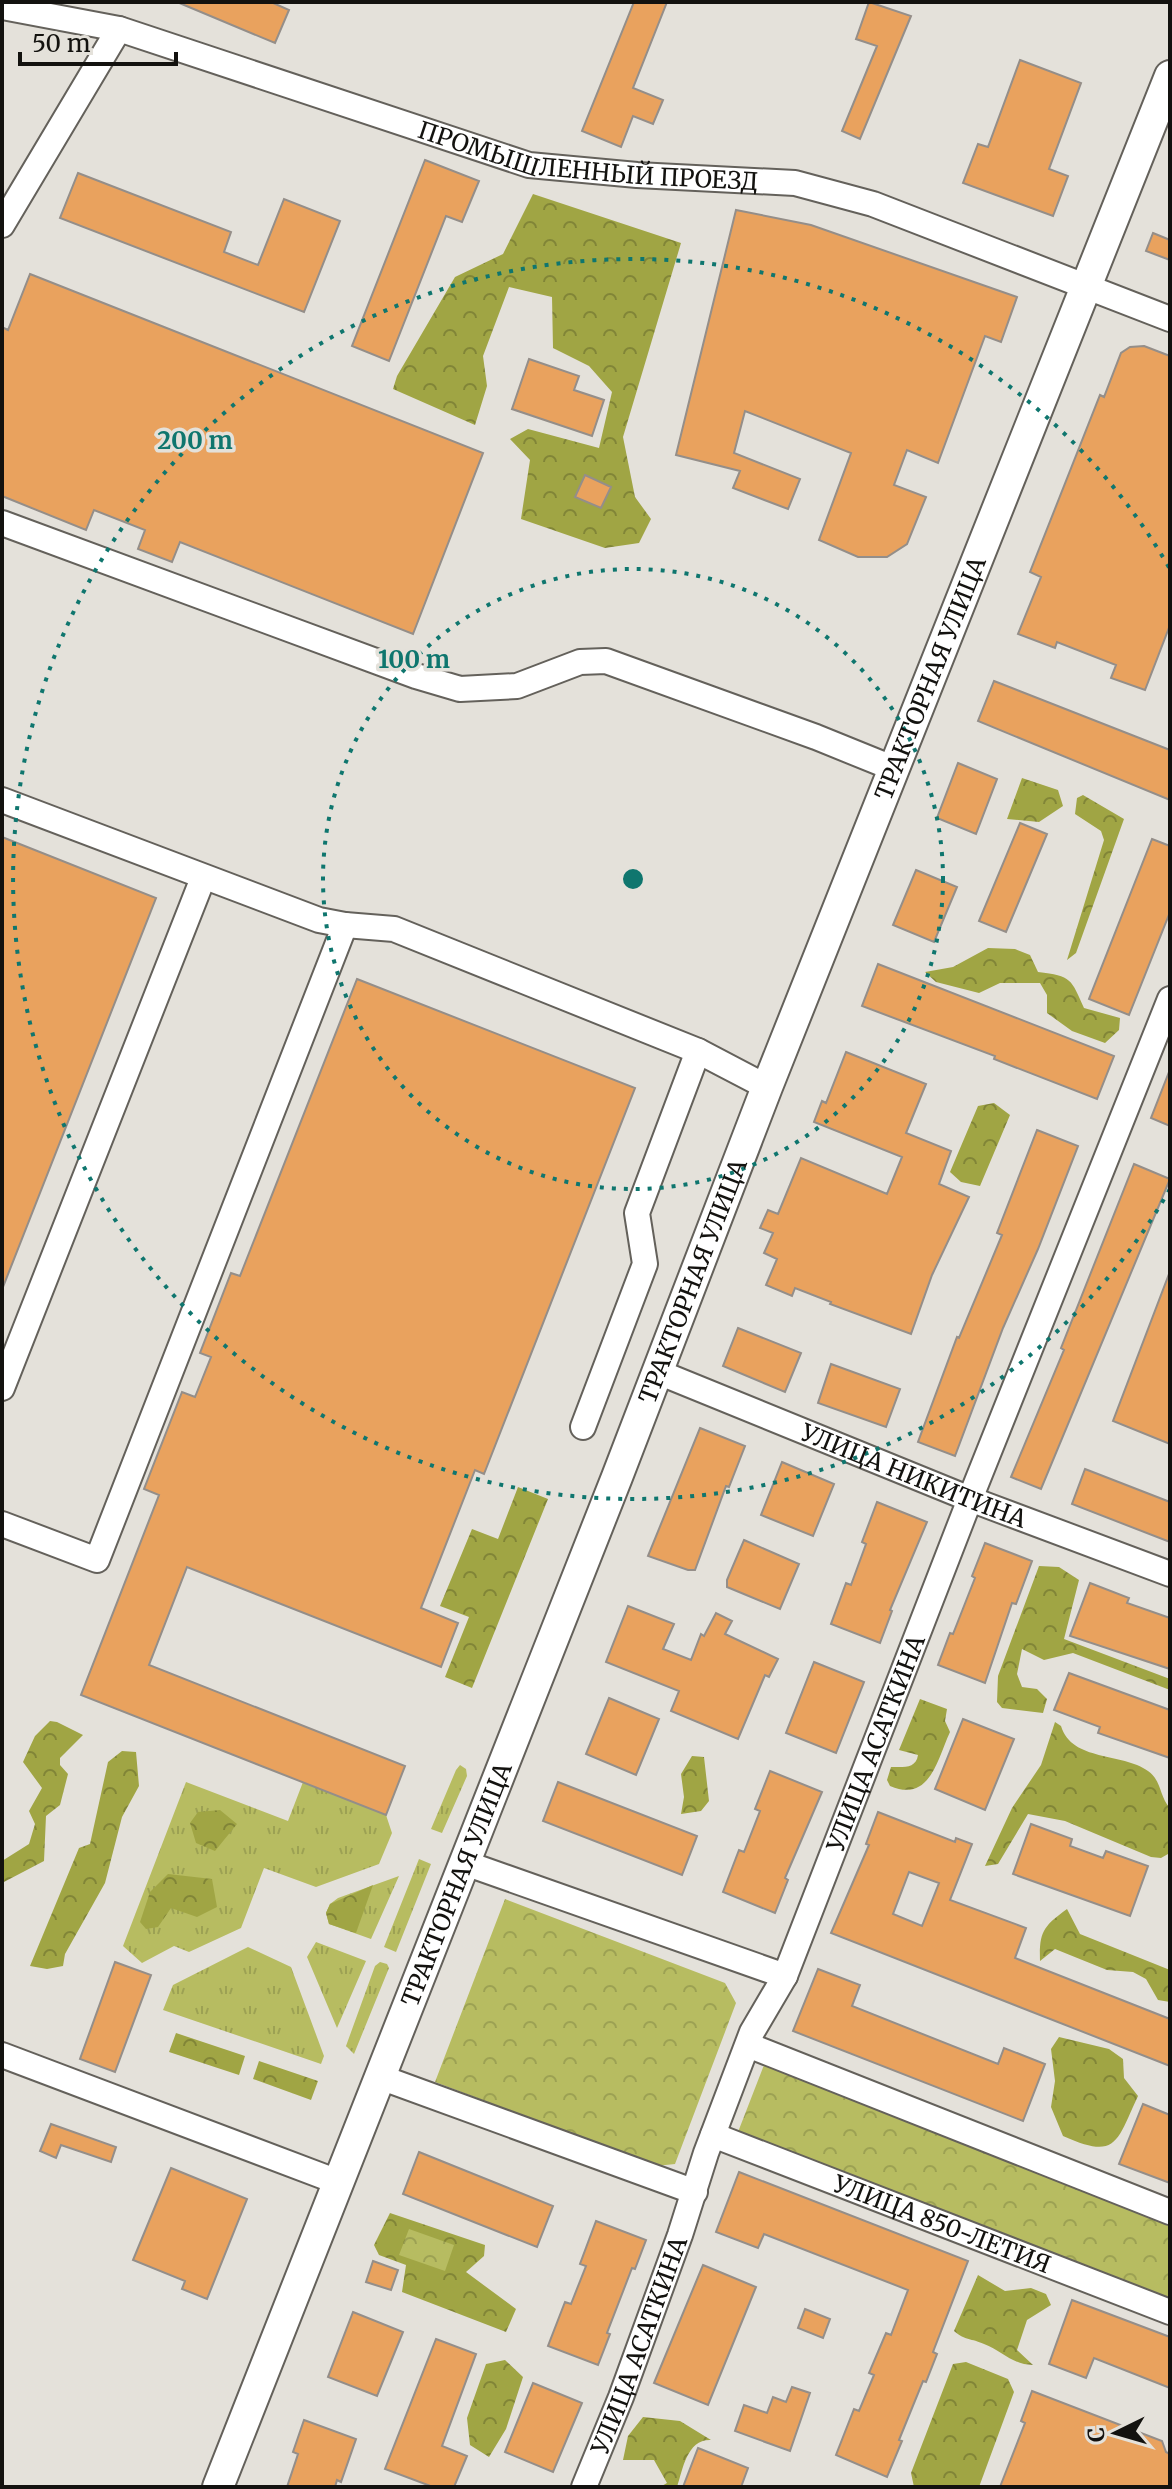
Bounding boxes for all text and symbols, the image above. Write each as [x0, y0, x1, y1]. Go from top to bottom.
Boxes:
scale bar [20, 16, 176, 66]
text: 50 m [32, 28, 91, 59]
street label: ПРОМЫШЛЕННЫЙ ПРОЕЗД [414, 114, 759, 197]
text: 200 m [157, 425, 233, 456]
street label: ТРАКТОРНАЯ УЛИЦА [868, 551, 993, 804]
text: 100 m [378, 644, 450, 675]
centre of rings [619, 865, 647, 893]
street label: ТРАКТОРНАЯ УЛИЦА [631, 1153, 754, 1408]
street label: УЛИЦА НИКИТИНА [796, 1416, 1032, 1535]
street label: УЛИЦА АСАТКИНА [819, 1629, 932, 1857]
street label: ТРАКТОРНАЯ УЛИЦА [394, 1757, 519, 2011]
street label: УЛИЦА 850-ЛЕТИЯ [828, 2167, 1056, 2280]
street label: УЛИЦА АСАТКИНА [583, 2231, 694, 2460]
north arrow [1076, 2393, 1156, 2473]
text: С [1081, 2426, 1111, 2443]

